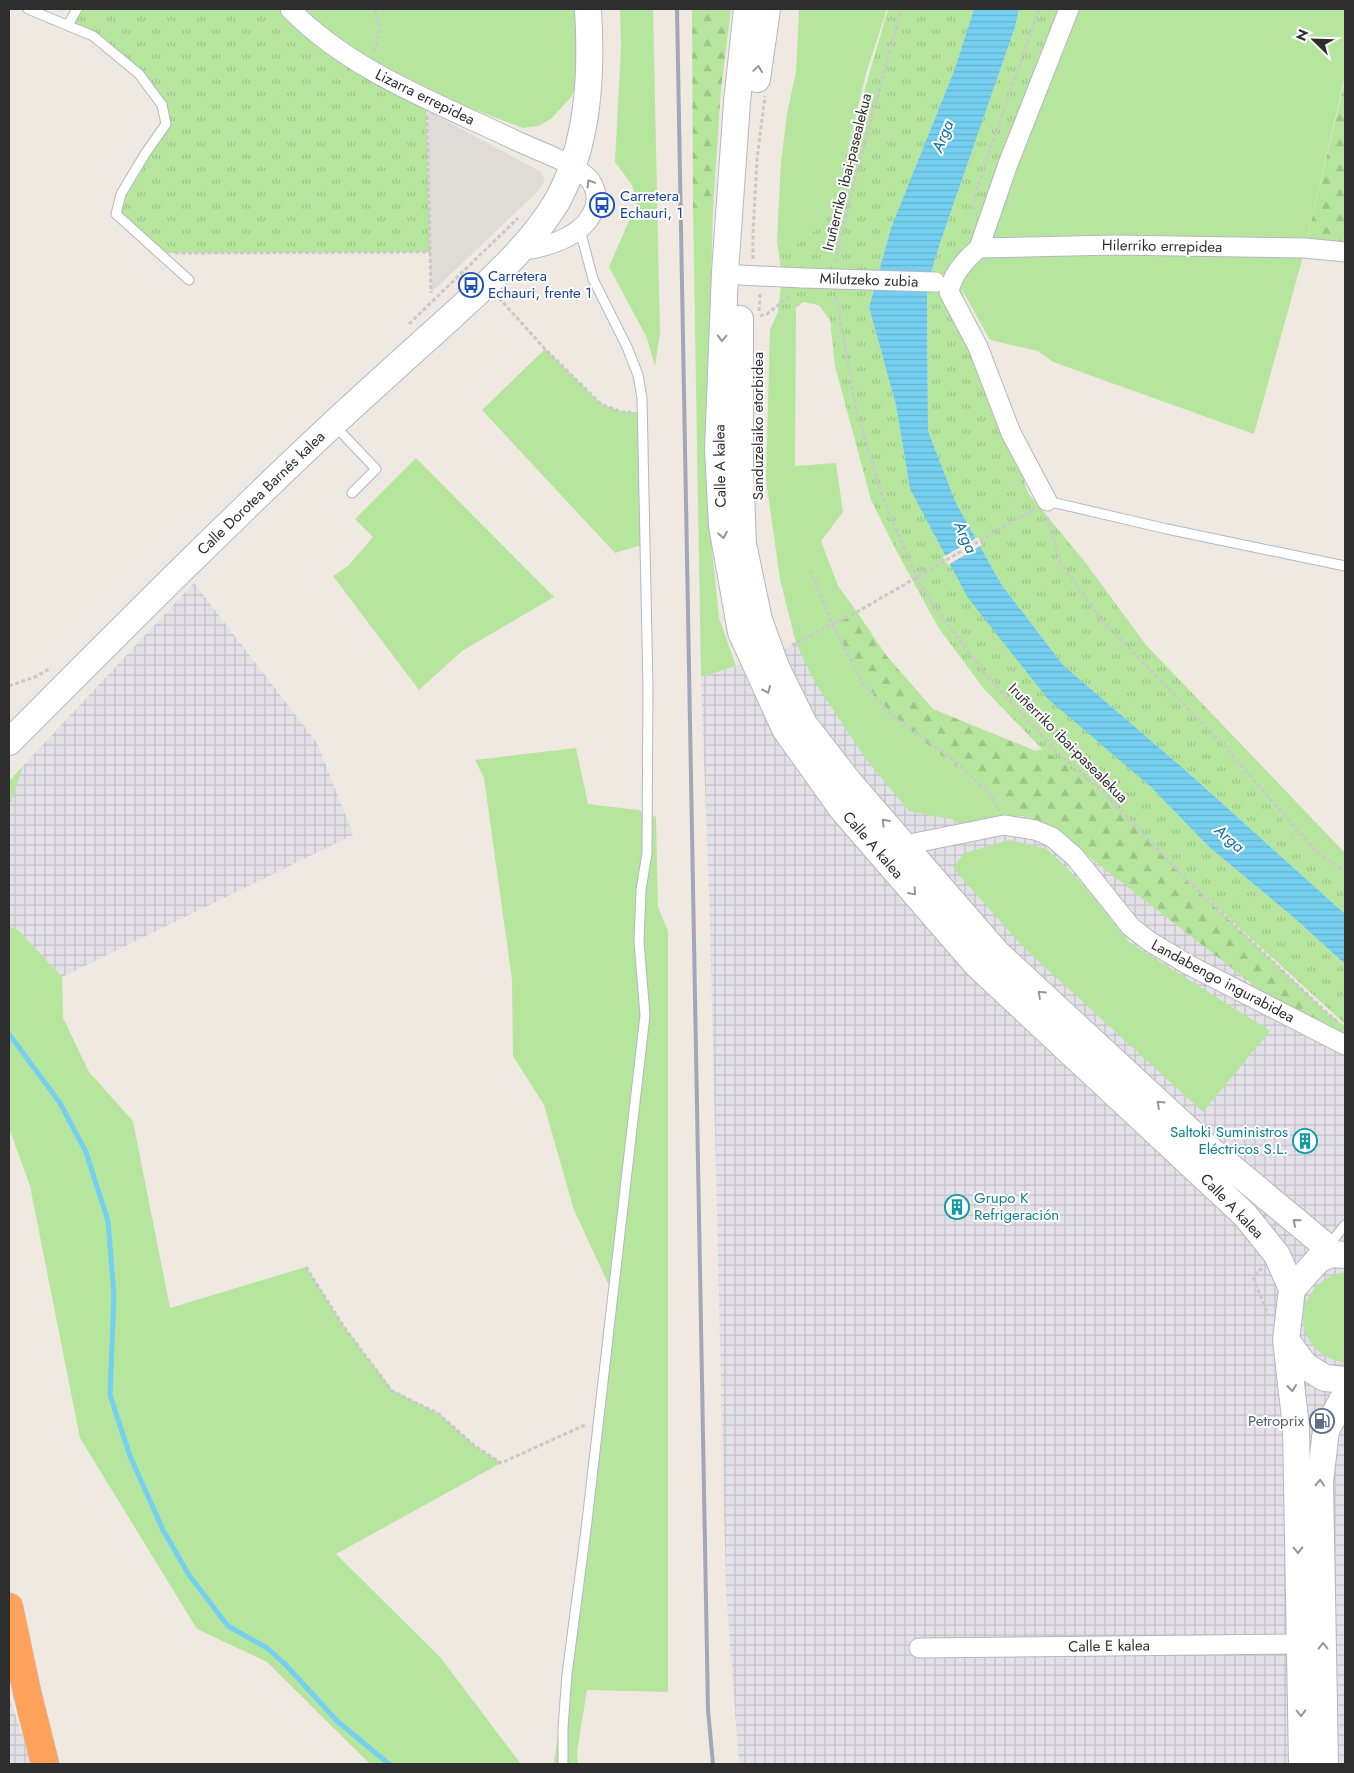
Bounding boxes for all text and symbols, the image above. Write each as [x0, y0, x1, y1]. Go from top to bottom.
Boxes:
north arrow [1289, 15, 1339, 65]
text: N [1291, 26, 1313, 44]
street label: Lizarra errepidea [372, 63, 478, 131]
one-way arrow [753, 65, 763, 74]
street label: Iruñerriko ibai-pasealekua [817, 91, 877, 253]
water label: Arga [925, 116, 959, 157]
one-way arrow [586, 179, 596, 188]
place label: Carretera Echauri, 1 [620, 185, 683, 224]
bus stop icon: Carretera Echauri, 1 [589, 192, 615, 218]
street label: Hilerriko errepidea [1102, 234, 1222, 258]
place label: Carretera Echauri, frente 1 [488, 265, 592, 304]
street label: Milutzeko zubia [819, 267, 919, 293]
bus stop icon: Carretera Echauri, frente 1 [458, 272, 484, 298]
one-way arrow [717, 334, 728, 342]
street label: Sanduzelaiko etorbidea [747, 352, 769, 500]
street label: Calle A kalea [708, 424, 732, 508]
street label: Calle Dorotea Barnés kalea [192, 426, 330, 560]
water label: Arga [948, 517, 983, 557]
one-way arrow [718, 531, 728, 539]
street label: Iruñerriko ibai-pasealekua [1003, 678, 1133, 808]
one-way arrow [761, 685, 772, 694]
street label: Calle A kalea [837, 806, 909, 884]
one-way arrow [881, 818, 890, 827]
water label: Arga [1209, 818, 1250, 858]
one-way arrow [908, 886, 917, 895]
street label: Landabengo ingurabidea [1147, 934, 1299, 1028]
one-way arrow [1038, 990, 1047, 999]
one-way arrow [1157, 1101, 1166, 1110]
place label: Saltoki Suministros Eléctricos S.L. [1170, 1121, 1288, 1160]
building icon: Saltoki Suministros Eléctricos S.L. [1292, 1128, 1318, 1154]
street label: Calle A kalea [1195, 1168, 1269, 1244]
place label: Grupo K Refrigeración [974, 1187, 1059, 1226]
building icon: Grupo K Refrigeración [944, 1194, 970, 1220]
one-way arrow [1292, 1219, 1301, 1228]
one-way arrow [1286, 1384, 1297, 1392]
fuel station icon: Petroprix [1309, 1408, 1335, 1434]
place label: Petroprix [1248, 1410, 1305, 1432]
one-way arrow [1315, 1479, 1326, 1487]
one-way arrow [1293, 1547, 1303, 1555]
street label: Calle E kalea [1068, 1634, 1150, 1658]
one-way arrow [1318, 1641, 1328, 1649]
one-way arrow [1296, 1709, 1306, 1717]

